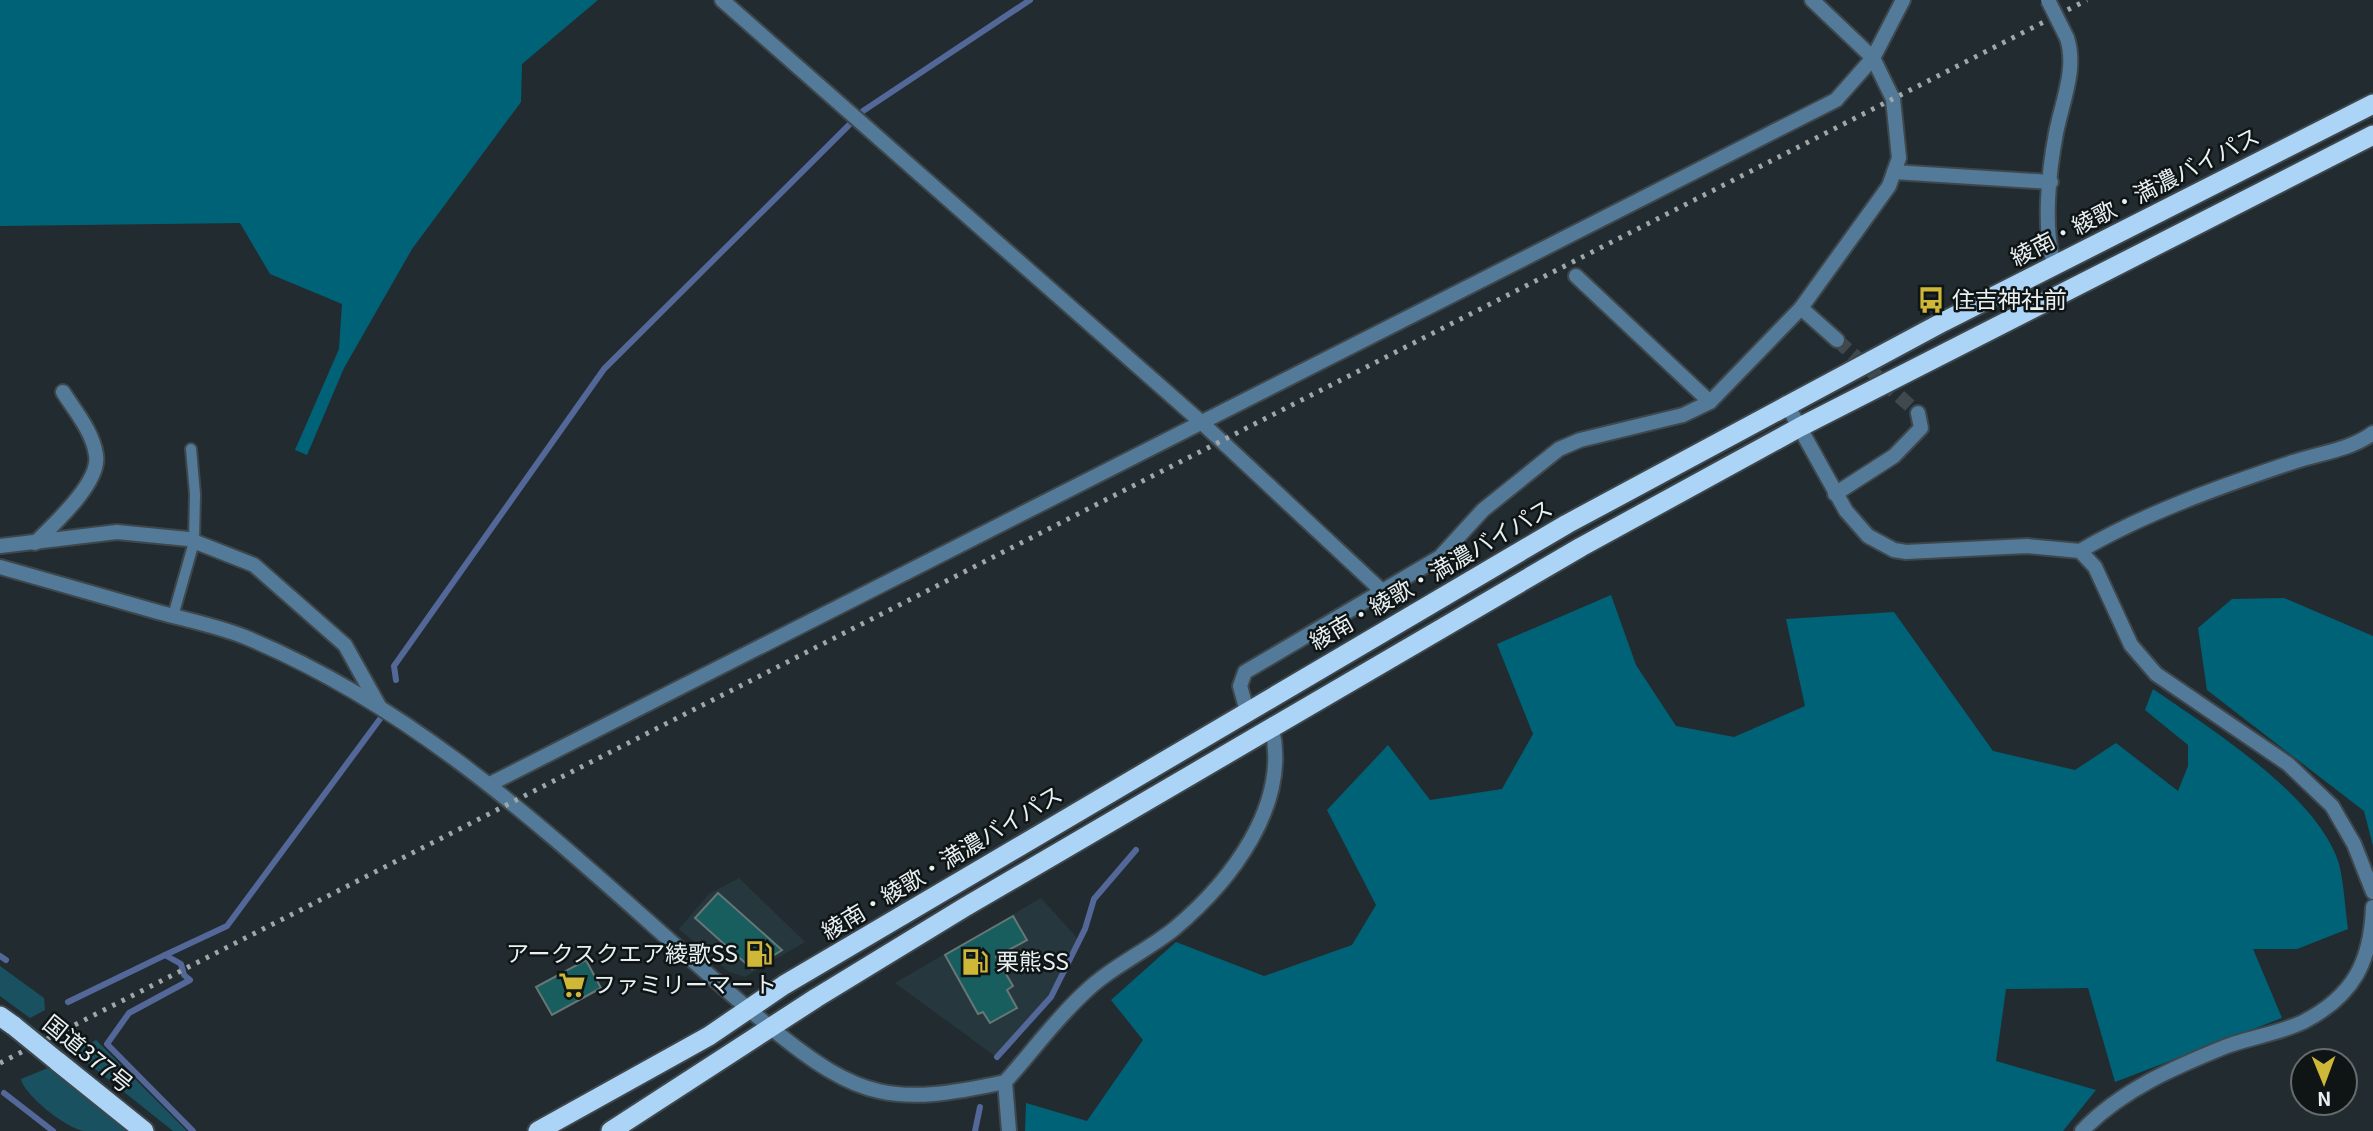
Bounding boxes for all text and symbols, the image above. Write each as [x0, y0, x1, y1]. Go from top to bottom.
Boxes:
street label: 綾南・綾歌・満濃バイパス [2004, 118, 2265, 273]
place label: 住吉神社前 [1952, 281, 2067, 315]
bus stop icon: 住吉神社前 [1916, 285, 1946, 315]
street label: 綾南・綾歌・満濃バイパス [1302, 490, 1558, 657]
street label: 綾南・綾歌・満濃バイパス [814, 776, 1068, 947]
place label: アークスクエア綾歌SS [506, 935, 738, 969]
fuel station icon: アークスクエア綾歌SS [744, 939, 774, 969]
place label: 栗熊SS [996, 943, 1069, 977]
fuel station icon: 栗熊SS [960, 947, 990, 977]
place label: ファミリーマート [593, 966, 777, 1000]
supermarket icon: ファミリーマート [557, 970, 587, 1000]
street label: 国道377号 [37, 1005, 142, 1099]
north arrow [2289, 1047, 2359, 1117]
text: N [2317, 1087, 2332, 1114]

